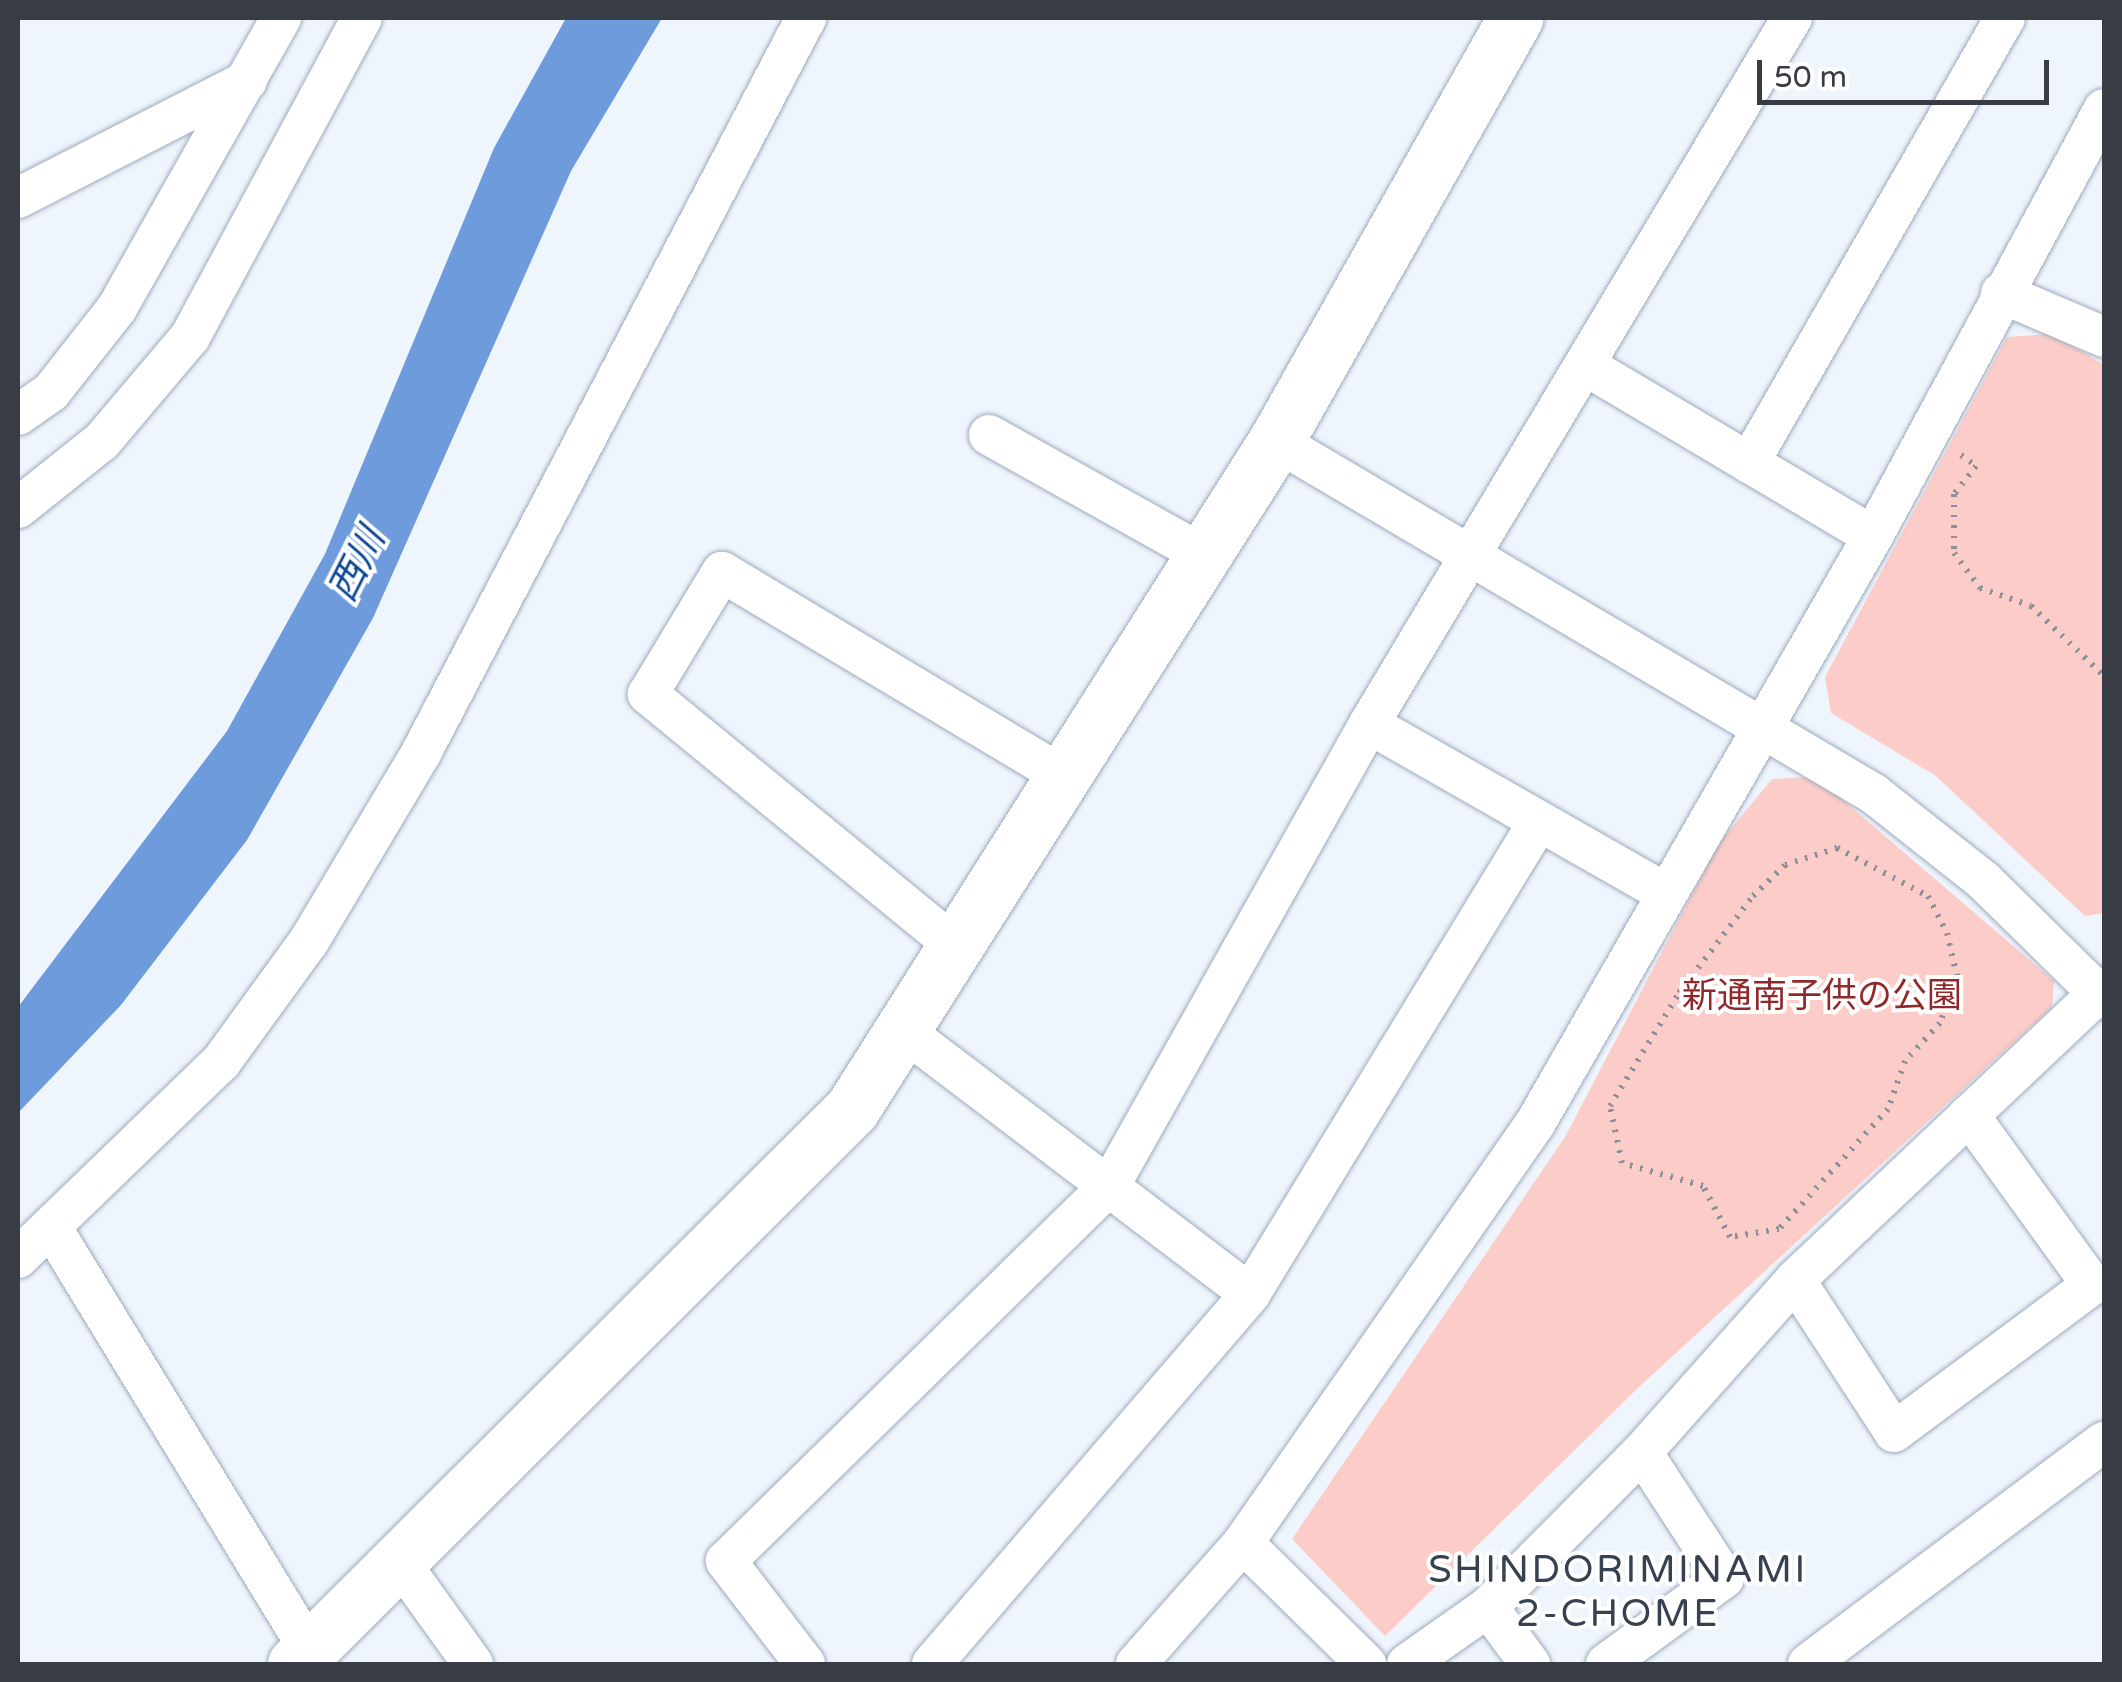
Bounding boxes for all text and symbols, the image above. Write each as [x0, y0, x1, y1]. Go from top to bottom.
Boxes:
scale bar [1762, 40, 2054, 102]
text: 50 m [1774, 59, 1847, 96]
water label: 西川 [320, 521, 396, 609]
park label: 新通南子供の公園 [1682, 975, 1962, 1017]
district label: SHINDORIMINAMI 2-CHOME [1428, 1548, 1808, 1638]

